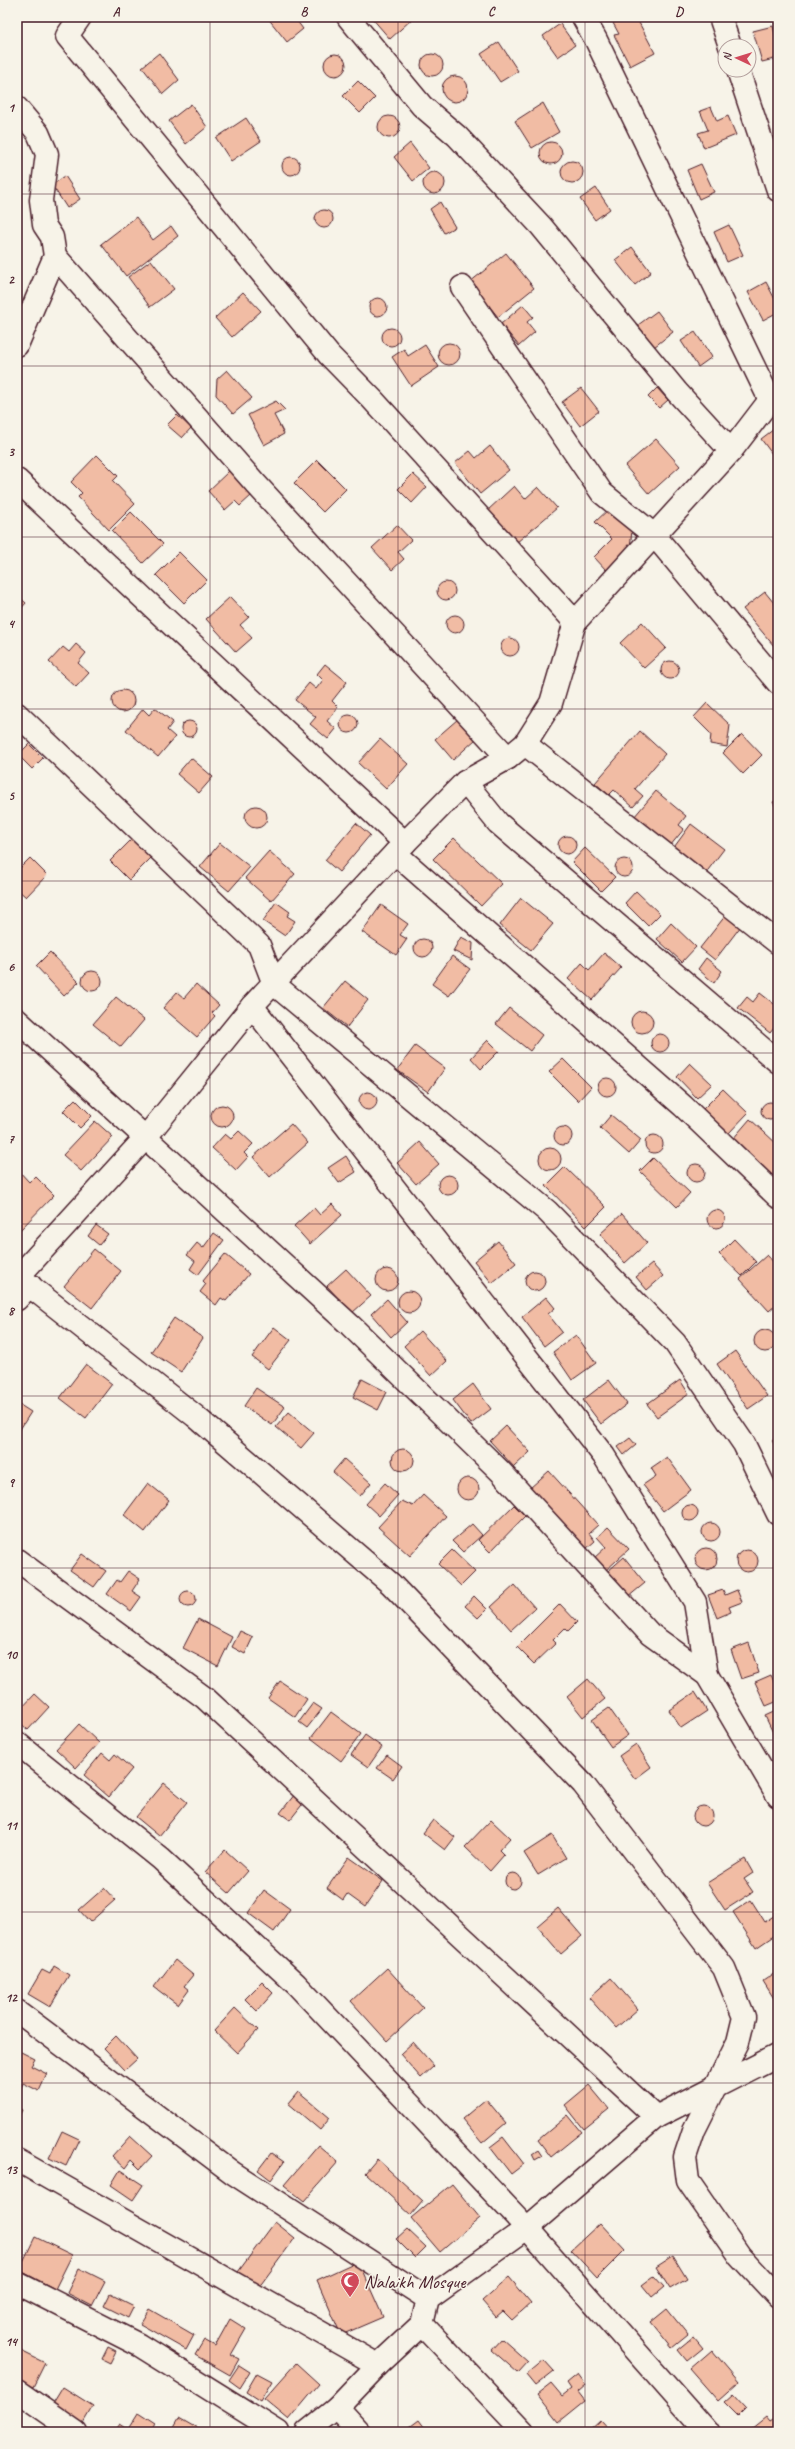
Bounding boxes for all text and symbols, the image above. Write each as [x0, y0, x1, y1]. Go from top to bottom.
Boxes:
text: A [113, 4, 121, 20]
text: B [301, 4, 309, 20]
text: C [488, 4, 496, 20]
text: D [675, 4, 684, 20]
north arrow [717, 38, 757, 78]
text: N [720, 51, 734, 61]
text: 1 [8, 100, 16, 116]
text: 2 [8, 272, 15, 288]
text: 3 [8, 444, 15, 460]
text: 4 [8, 616, 16, 632]
text: 5 [8, 788, 15, 804]
text: 6 [8, 959, 15, 975]
text: 7 [8, 1131, 15, 1147]
text: 8 [8, 1303, 16, 1319]
text: 9 [8, 1475, 15, 1491]
text: 10 [5, 1647, 18, 1663]
text: 11 [5, 1818, 19, 1834]
text: 12 [5, 1990, 18, 2006]
text: 13 [5, 2162, 18, 2178]
mosque icon: Nalaikh Mosque [339, 2270, 361, 2298]
place label: Nalaikh Mosque [364, 2270, 467, 2294]
text: 14 [5, 2334, 19, 2350]

